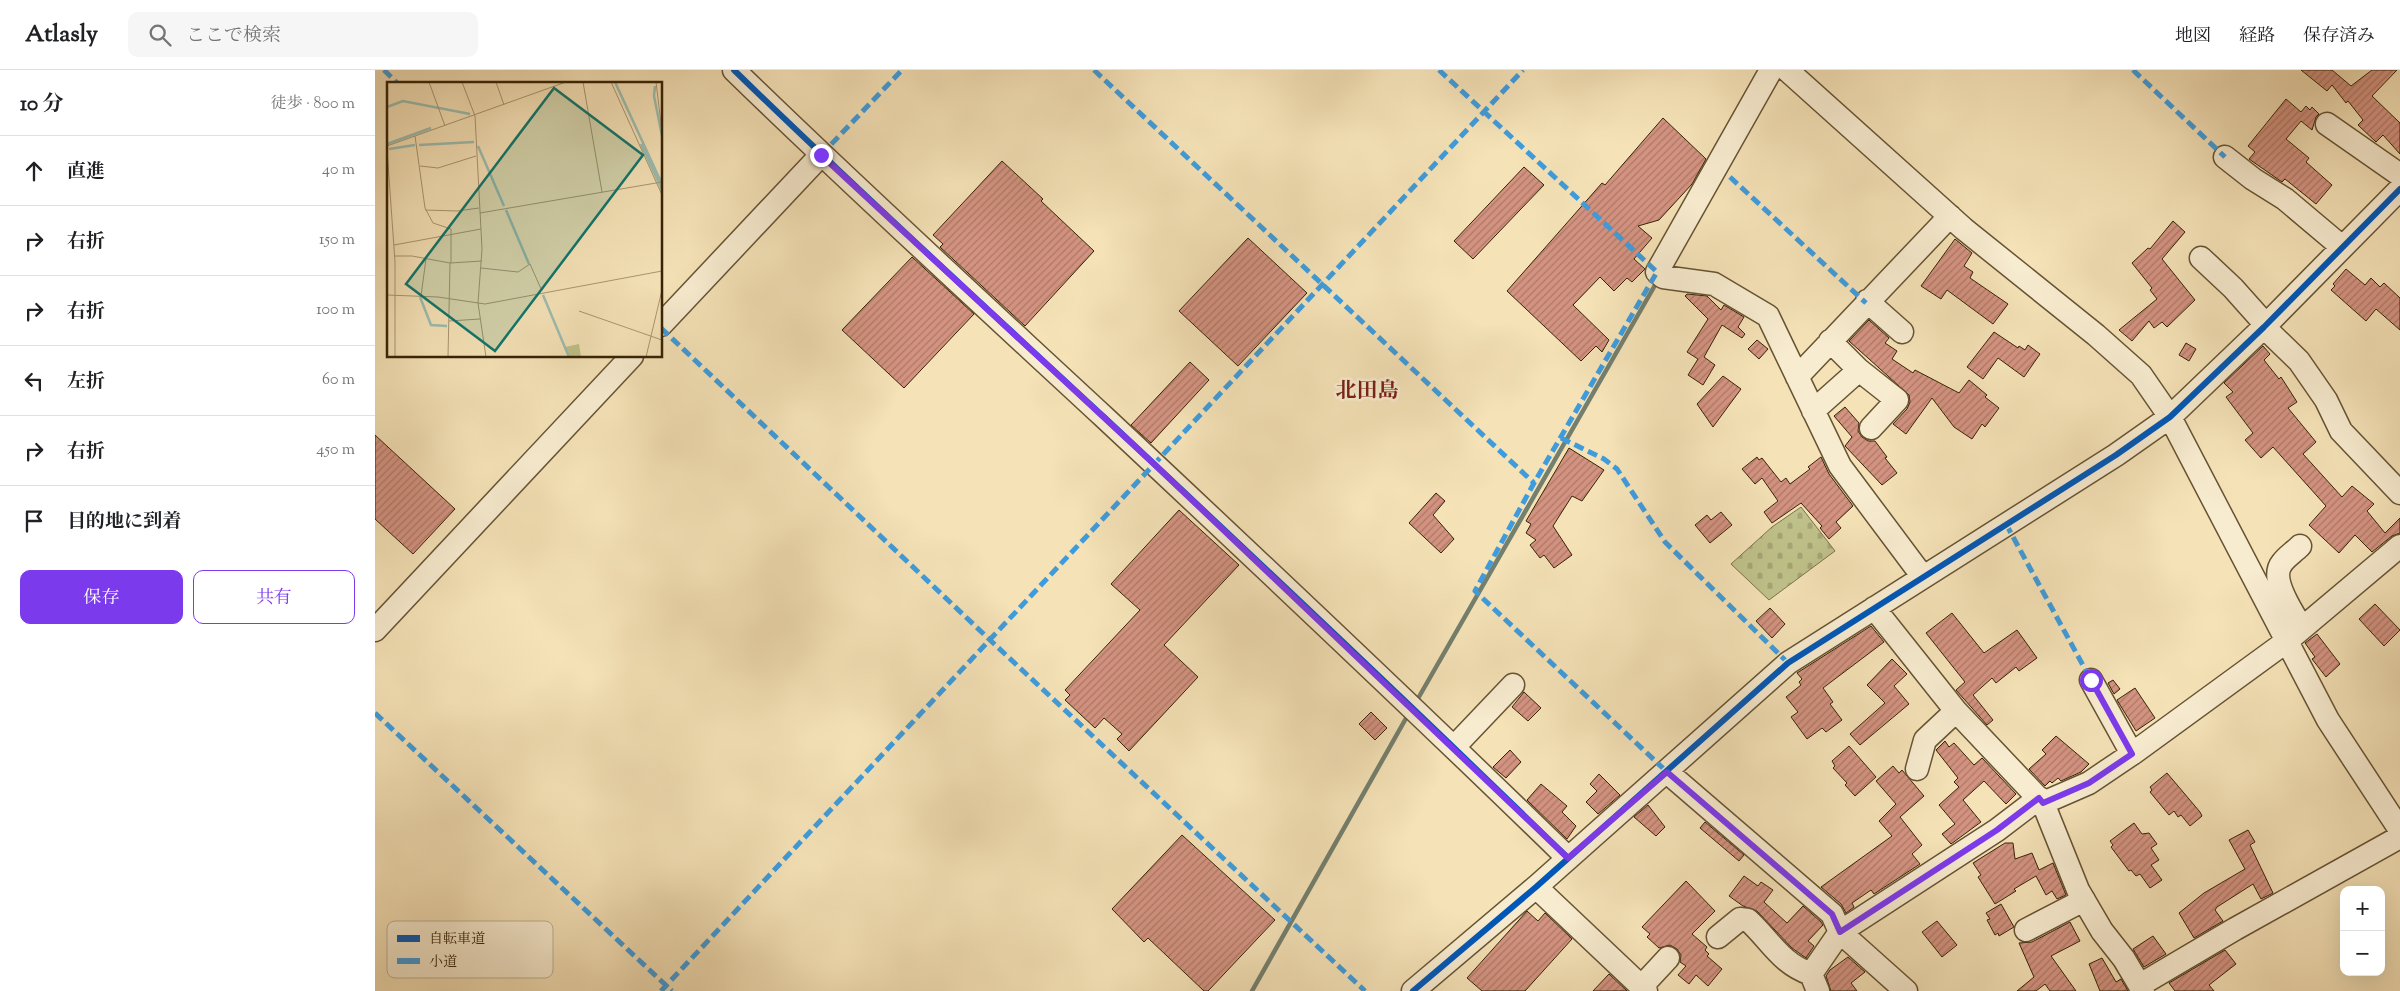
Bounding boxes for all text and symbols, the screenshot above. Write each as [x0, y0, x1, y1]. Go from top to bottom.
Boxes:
search box [128, 12, 478, 57]
text: Atlasly [25, 18, 98, 52]
icon: search [146, 21, 174, 49]
text: ここで検索 [186, 23, 281, 50]
text: 地図 [2175, 24, 2211, 50]
text: 経路 [2239, 24, 2275, 50]
text: 保存済み [2303, 24, 2375, 50]
inset map [387, 82, 663, 358]
text: 10 分 [20, 90, 64, 120]
text: 徒歩 · 800 m [271, 93, 355, 116]
route end [810, 144, 833, 167]
icon: ahead [20, 157, 48, 185]
text: 直進 [67, 159, 105, 186]
text: 40 m [322, 159, 355, 182]
icon: right [20, 227, 48, 255]
text: 右折 [67, 229, 105, 256]
text: 150 m [319, 229, 355, 252]
icon: right [20, 297, 48, 325]
text: 右折 [67, 299, 105, 326]
text: 100 m [316, 299, 355, 322]
icon: left [20, 367, 48, 395]
text: 左折 [67, 369, 105, 396]
text: 60 m [322, 369, 355, 392]
district label: 北田島 [1336, 377, 1399, 407]
icon: right [20, 437, 48, 465]
text: 右折 [67, 439, 105, 466]
text: 450 m [316, 439, 355, 462]
icon: arrive [20, 507, 48, 535]
text: 目的地に到着 [67, 509, 181, 536]
button: 保存 [20, 570, 183, 624]
button: 共有 [193, 570, 355, 624]
route start [2080, 669, 2103, 692]
map controls [2340, 886, 2385, 976]
button: + [2340, 886, 2385, 931]
legend [387, 921, 553, 978]
text: 自転車道 [429, 930, 485, 950]
button: − [2340, 931, 2385, 976]
text: 小道 [429, 953, 457, 973]

